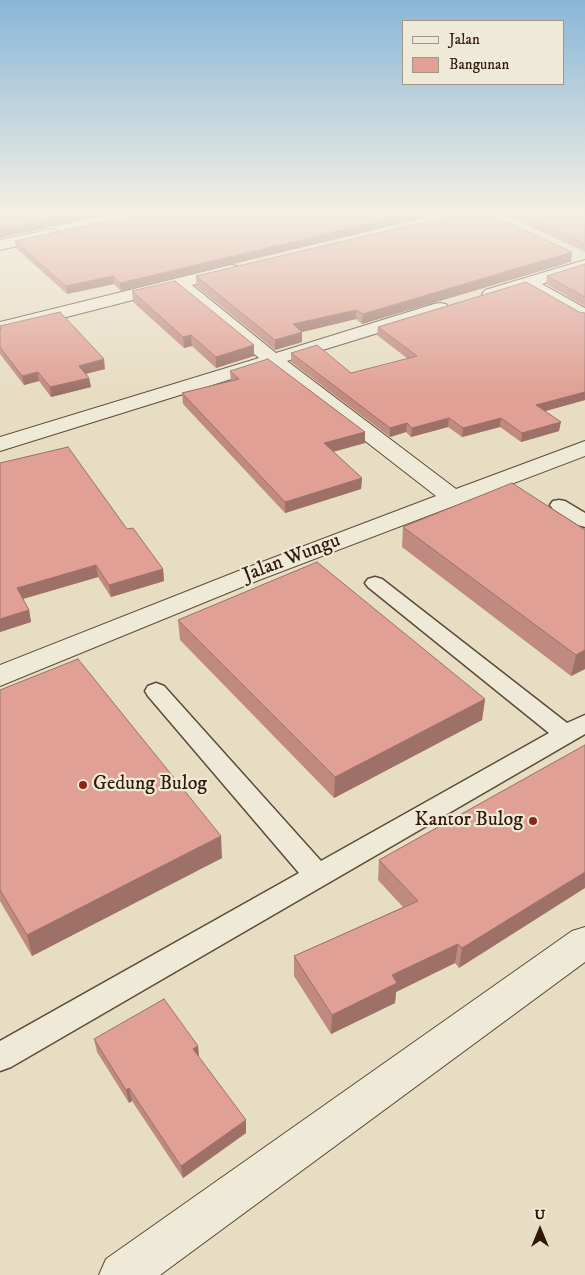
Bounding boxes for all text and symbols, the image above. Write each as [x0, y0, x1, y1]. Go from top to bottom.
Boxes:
legend [402, 20, 565, 85]
text: Jalan [449, 30, 480, 49]
text: Bangunan [449, 55, 509, 74]
street label: Jalan Wungu [240, 529, 344, 589]
place label: Gedung Bulog [93, 773, 207, 797]
marker: Gedung Bulog [77, 779, 89, 791]
place label: Kantor Bulog [415, 809, 523, 833]
marker: Kantor Bulog [527, 815, 539, 827]
north arrow [515, 1205, 565, 1255]
text: U [535, 1206, 545, 1224]

